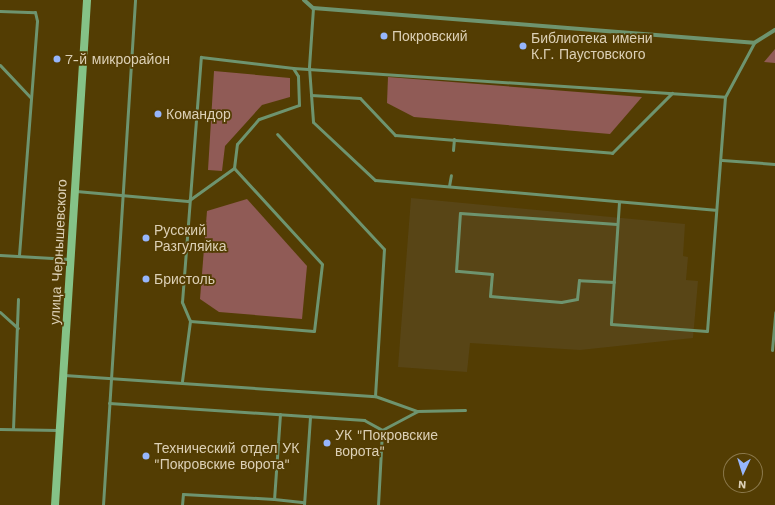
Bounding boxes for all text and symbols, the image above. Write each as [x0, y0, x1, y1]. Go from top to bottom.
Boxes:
place label: Покровский [392, 28, 468, 44]
place label: Библиотека имени К.Г. Паустовского [531, 30, 653, 62]
marker: Покровский [379, 31, 389, 41]
marker: Библиотека имени К.Г. Паустовского [518, 41, 528, 51]
place label: 7-й микрорайон [65, 51, 170, 67]
marker: 7-й микрорайон [52, 54, 62, 64]
place label: Командор [166, 106, 231, 122]
marker: Командор [153, 109, 163, 119]
street label: улица Чернышевского [46, 179, 70, 325]
place label: Русский Разгуляйка [154, 222, 227, 254]
marker: Русский Разгуляйка [141, 233, 151, 243]
place label: Бристоль [154, 271, 215, 287]
marker: Бристоль [141, 274, 151, 284]
place label: УК "Покровские ворота" [335, 427, 438, 460]
marker: УК "Покровские ворота" [322, 438, 332, 448]
place label: Технический отдел УК "Покровские ворота" [154, 440, 299, 472]
marker: Технический отдел УК "Покровские ворота" [141, 451, 151, 461]
north arrow [723, 453, 763, 493]
text: N [738, 478, 747, 491]

